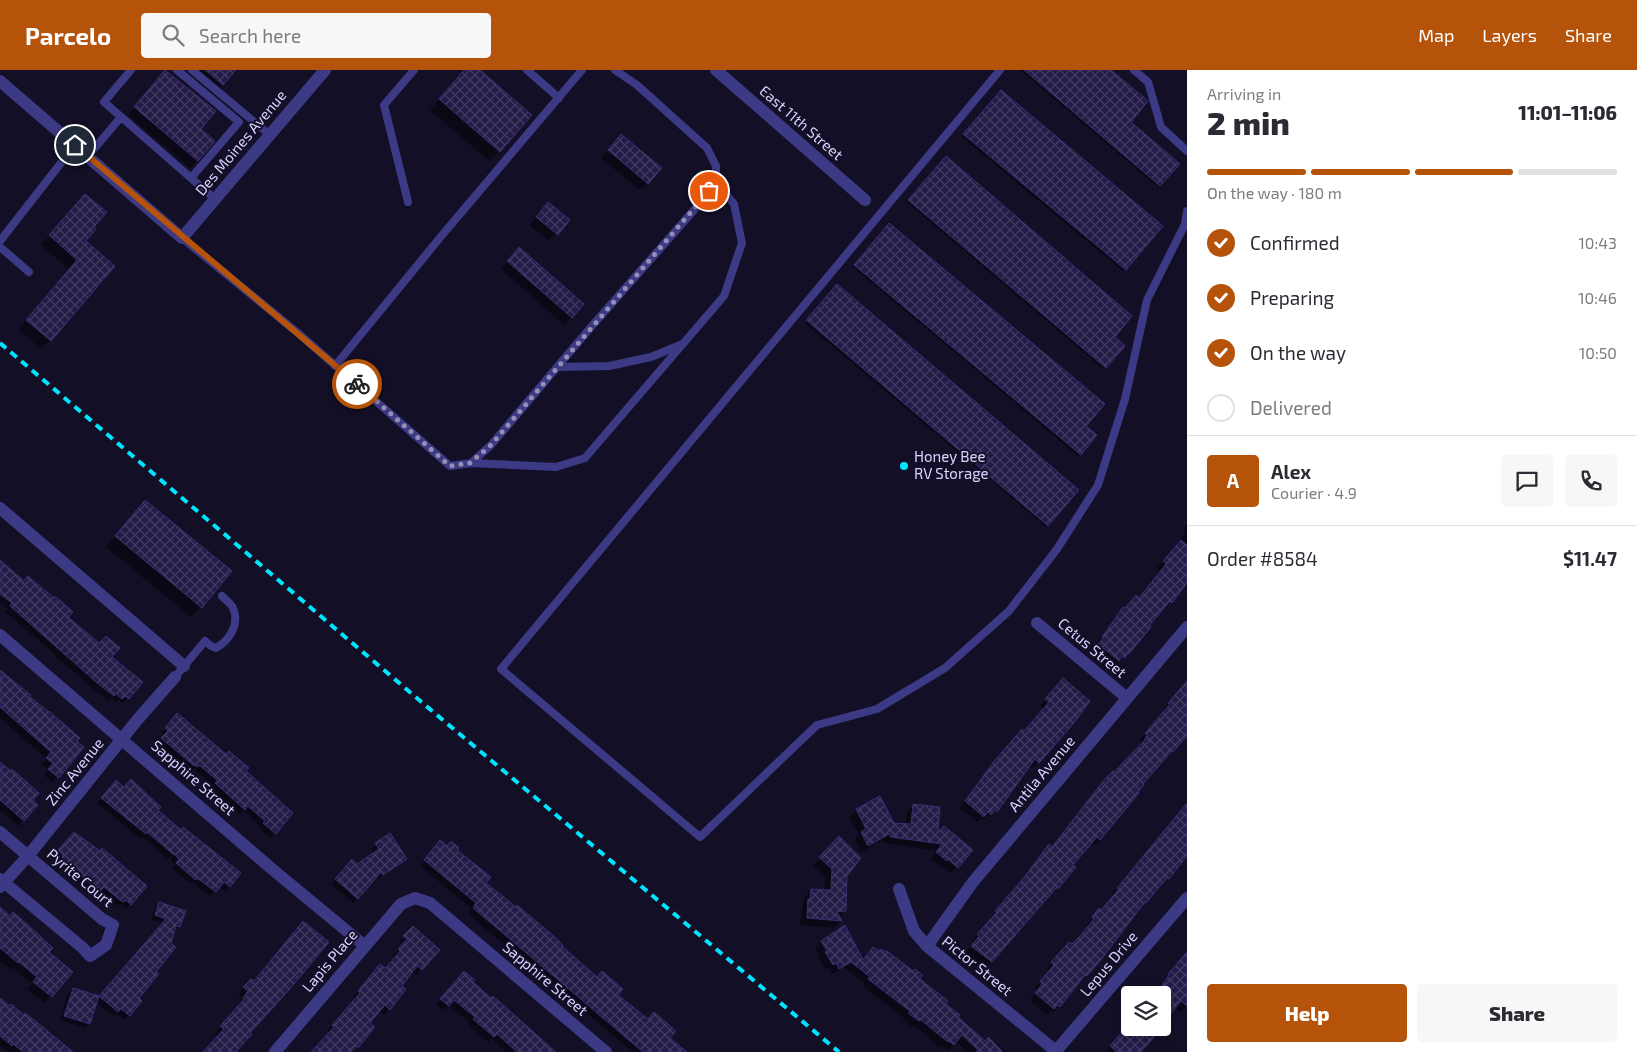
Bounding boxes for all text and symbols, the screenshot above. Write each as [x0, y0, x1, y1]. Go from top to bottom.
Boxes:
search box [141, 13, 491, 58]
text: Parcelo [25, 21, 111, 50]
icon: search [159, 21, 187, 49]
text: Search here [199, 24, 301, 47]
text: Map [1418, 24, 1454, 46]
text: Layers [1482, 24, 1537, 46]
text: Share [1565, 24, 1612, 46]
street label: East 11th Street [756, 81, 847, 164]
text: Arriving in [1207, 84, 1281, 103]
street label: Des Moines Avenue [191, 86, 290, 199]
text: 11:01–11:06 [1518, 101, 1617, 124]
text: 2 min [1207, 103, 1290, 141]
pin [54, 124, 96, 166]
icon: home [61, 131, 89, 159]
pin [688, 170, 730, 212]
icon: bag [695, 177, 723, 205]
text: On the way · 180 m [1207, 183, 1342, 202]
icon: check [1207, 229, 1235, 257]
text: Confirmed [1250, 231, 1340, 254]
text: 10:43 [1578, 233, 1617, 252]
icon: check [1207, 284, 1235, 312]
text: Preparing [1250, 286, 1334, 309]
text: 10:46 [1578, 288, 1617, 307]
icon: check [1207, 339, 1235, 367]
text: On the way [1250, 341, 1346, 364]
text: 10:50 [1579, 343, 1617, 362]
courier [332, 359, 382, 409]
icon: bike [343, 370, 371, 398]
text: Delivered [1250, 396, 1332, 419]
place label: Honey Bee RV Storage [914, 447, 989, 482]
button: chat [1501, 455, 1553, 507]
button: phone [1565, 455, 1617, 507]
marker: Honey Bee RV Storage [898, 460, 910, 472]
text: Alex [1271, 460, 1311, 483]
text: A [1227, 469, 1239, 492]
text: Courier · 4.9 [1271, 483, 1357, 502]
text: Order #8584 [1207, 547, 1318, 570]
text: $11.47 [1563, 547, 1617, 570]
street label: Cetus Street [1055, 613, 1131, 681]
street label: Antila Avenue [1004, 732, 1078, 815]
street label: Zinc Avenue [42, 734, 107, 809]
street label: Sapphire Street [148, 736, 240, 819]
street label: Pyrite Court [44, 844, 118, 910]
street label: Lapis Place [298, 925, 361, 995]
street label: Lepus Drive [1076, 927, 1141, 1000]
street label: Pictor Street [939, 932, 1016, 999]
street label: Sapphire Street [499, 937, 592, 1019]
button: Help [1207, 984, 1407, 1042]
button: Share [1417, 984, 1617, 1042]
map controls [1121, 986, 1171, 1036]
button: layers [1121, 986, 1171, 1036]

